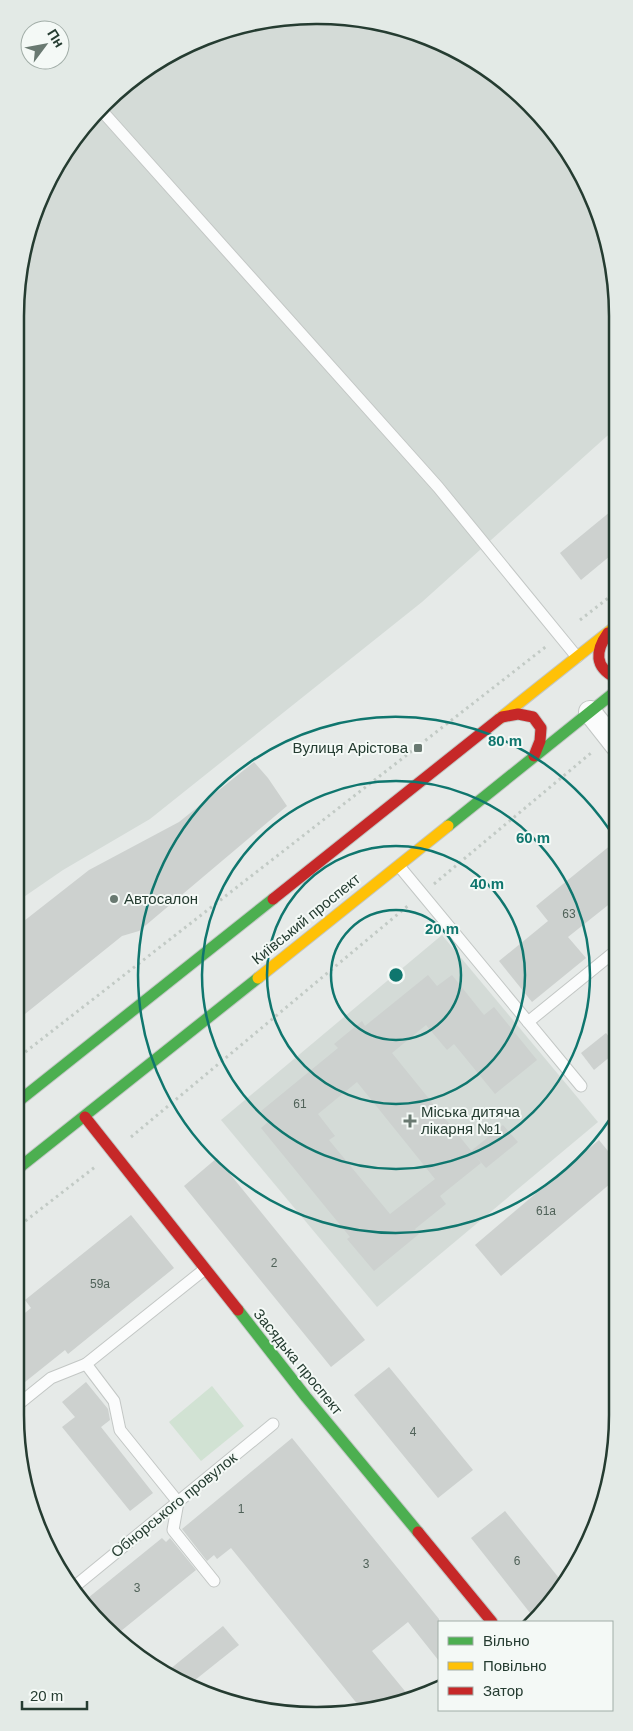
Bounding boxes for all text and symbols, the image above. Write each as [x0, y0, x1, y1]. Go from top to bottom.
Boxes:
north arrow [20, 20, 70, 70]
text: Пн [44, 26, 68, 50]
text: 80 m [488, 732, 522, 749]
place label: Вулиця Арістова [293, 739, 409, 756]
marker: Вулиця Арістова [412, 742, 424, 754]
text: 60 m [516, 829, 550, 846]
street label: Київський проспект [248, 870, 363, 967]
text: 40 m [470, 875, 504, 892]
place label: Автосалон [124, 890, 198, 907]
marker: Автосалон [108, 893, 120, 905]
house number: 63 [562, 907, 576, 921]
text: 20 m [425, 920, 459, 937]
centre of rings [387, 966, 405, 984]
house number: 61 [293, 1097, 307, 1111]
place label: Міська дитяча лікарня №1 [421, 1103, 520, 1137]
marker: Міська дитяча лікарня №1 [403, 1114, 417, 1128]
house number: 61а [536, 1204, 556, 1218]
house number: 2 [271, 1256, 278, 1270]
house number: 59а [90, 1277, 110, 1291]
street label: Засядька проспект [250, 1305, 346, 1418]
house number: 4 [410, 1425, 417, 1439]
street label: Обнорського провулок [107, 1448, 240, 1561]
house number: 1 [238, 1502, 245, 1516]
house number: 6 [514, 1554, 521, 1568]
house number: 3 [363, 1557, 370, 1571]
house number: 3 [134, 1581, 141, 1595]
legend [438, 1621, 613, 1711]
text: Вільно [483, 1632, 530, 1649]
text: Повільно [483, 1657, 547, 1674]
scale bar [22, 1678, 88, 1710]
text: Затор [483, 1682, 523, 1699]
text: 20 m [30, 1687, 63, 1704]

